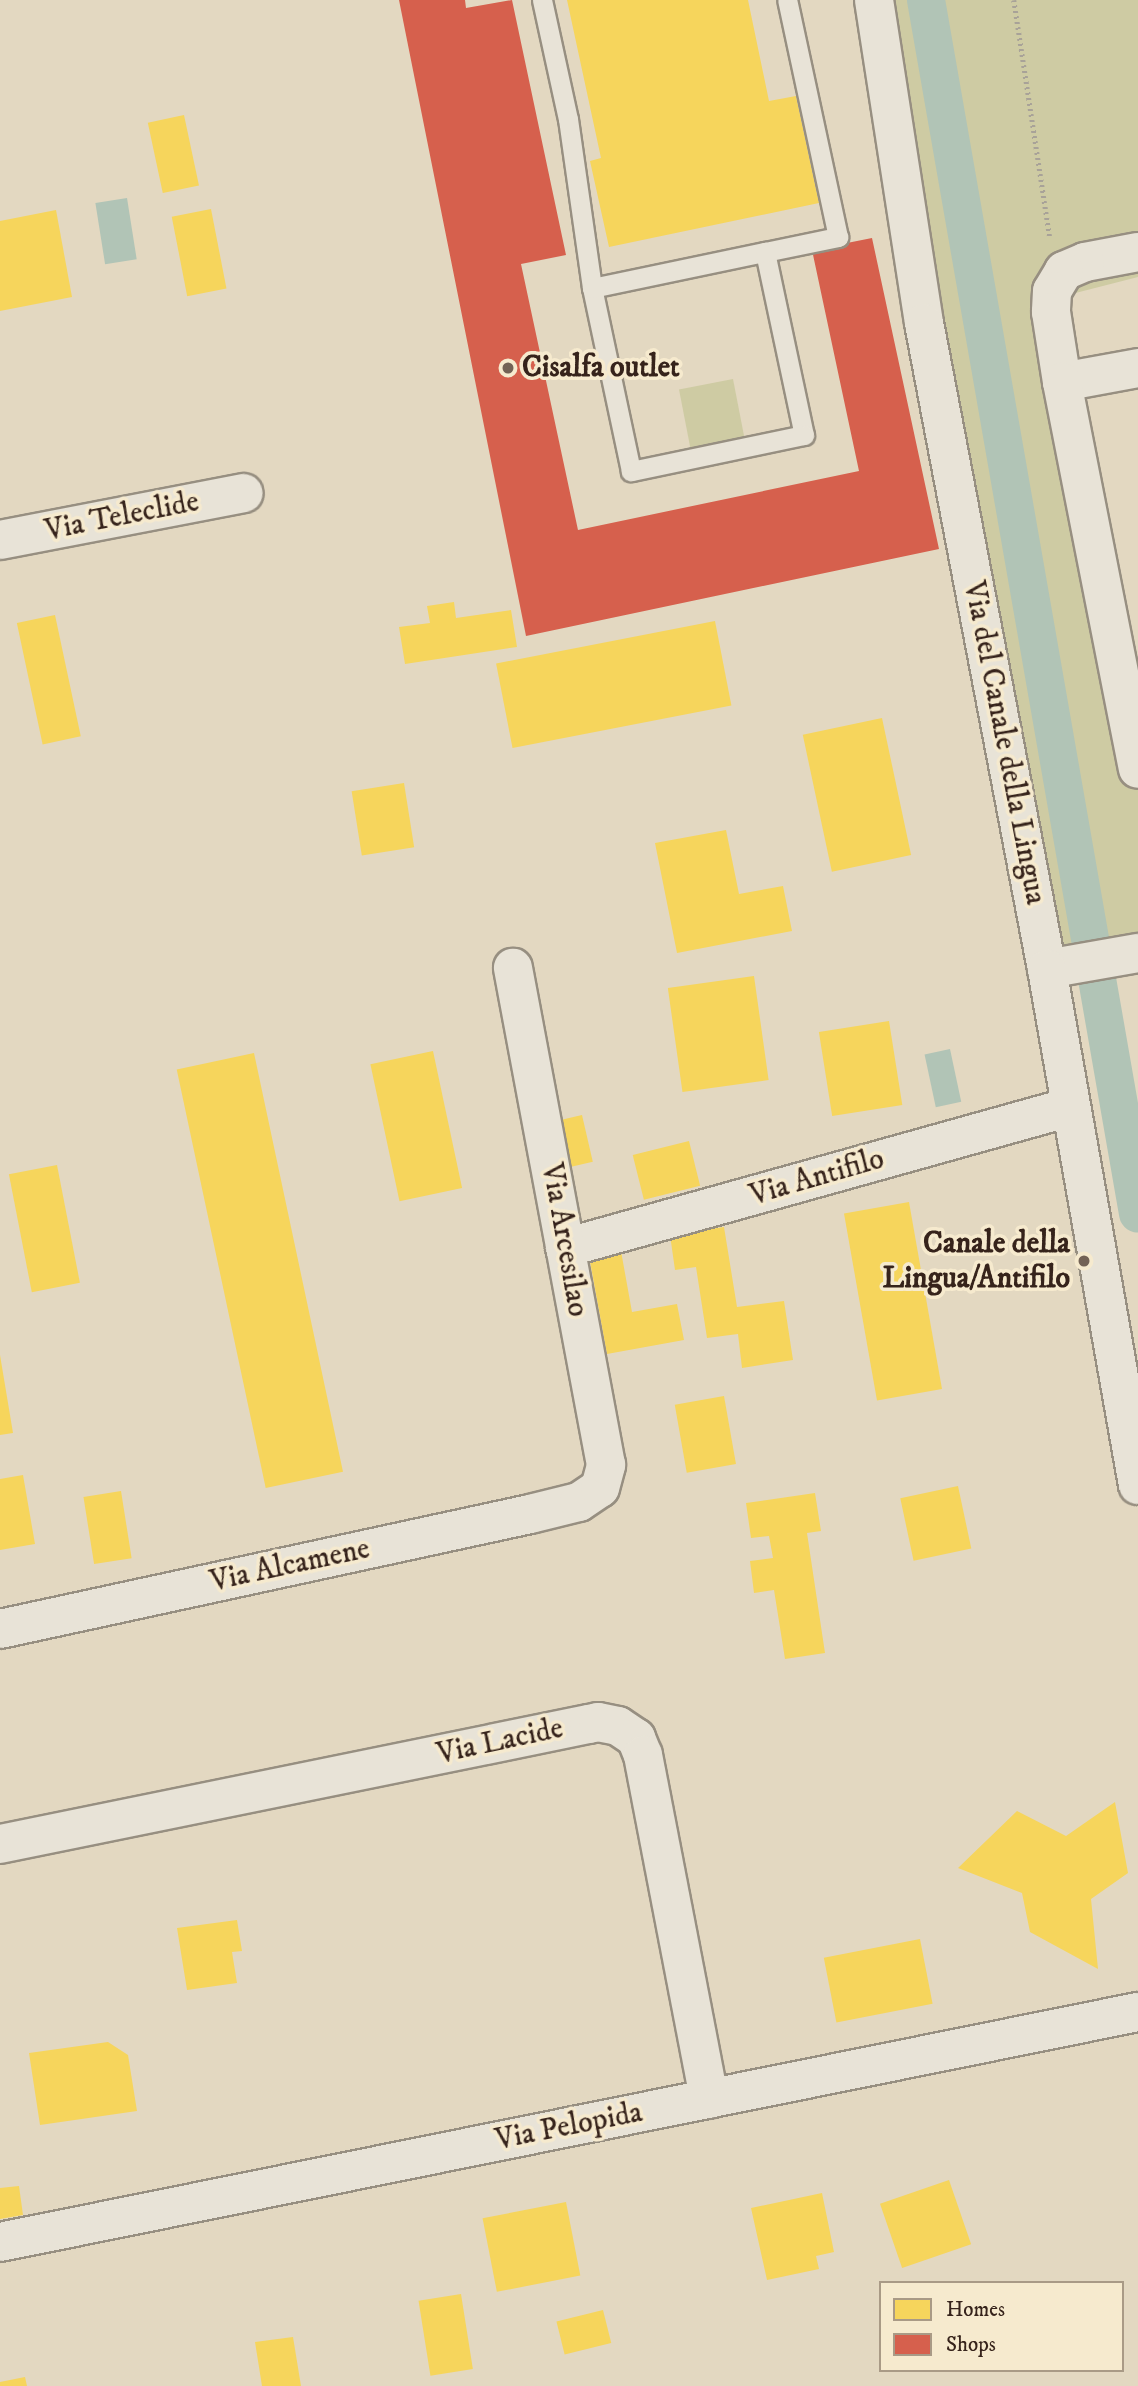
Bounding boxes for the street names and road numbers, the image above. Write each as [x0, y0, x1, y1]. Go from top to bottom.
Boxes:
street label: Via Teleclide [42, 484, 202, 550]
street label: Via del Canale della Lingua [955, 578, 1053, 908]
street label: Via Antifilo [746, 1142, 888, 1214]
street label: Via Arcesilao [533, 1160, 595, 1320]
street label: Via Alcamene [207, 1532, 373, 1600]
street label: Via Lacide [434, 1711, 566, 1773]
street label: Via Pelopida [492, 2095, 646, 2159]

